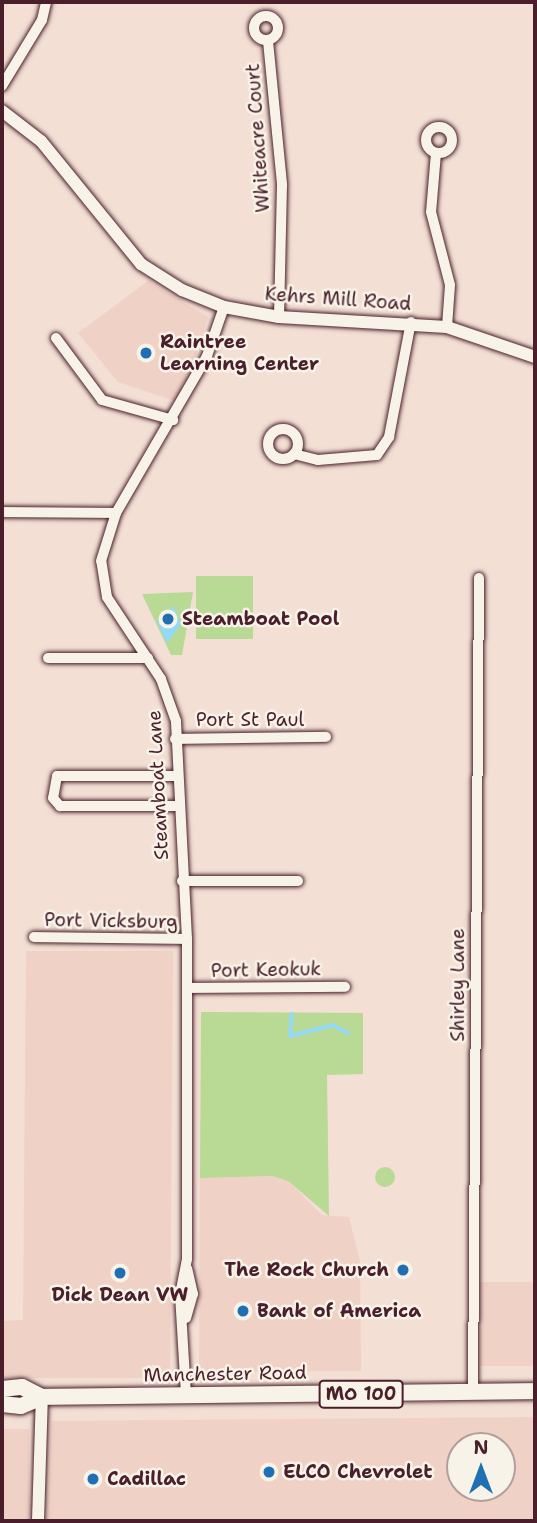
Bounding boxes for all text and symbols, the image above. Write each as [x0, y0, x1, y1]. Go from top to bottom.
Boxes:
street label: Whiteacre Court [241, 63, 275, 213]
street label: Kehrs Mill Road [264, 283, 412, 315]
place label: Raintree Learning Center [160, 331, 319, 375]
marker: Raintree Learning Center [138, 345, 154, 361]
place label: Steamboat Pool [182, 608, 339, 630]
marker: Steamboat Pool [160, 611, 176, 627]
street label: Steamboat Lane [143, 709, 173, 861]
street label: Port St Paul [196, 709, 304, 731]
street label: Port Vicksburg [44, 908, 178, 934]
street label: Shirley Lane [447, 928, 469, 1042]
street label: Port Keokuk [211, 958, 321, 982]
place label: The Rock Church [224, 1259, 389, 1281]
marker: The Rock Church [395, 1262, 411, 1278]
marker: Dick Dean VW [112, 1265, 128, 1281]
place label: Dick Dean VW [51, 1284, 189, 1306]
place label: Bank of America [257, 1300, 421, 1322]
marker: Bank of America [235, 1303, 251, 1319]
street label: Manchester Road [143, 1361, 307, 1387]
road number: MO 100 [317, 1380, 405, 1408]
north arrow [446, 1432, 516, 1502]
text: N [473, 1435, 489, 1460]
place label: ELCO Chevrolet [283, 1461, 432, 1483]
marker: ELCO Chevrolet [261, 1464, 277, 1480]
place label: Cadillac [107, 1468, 186, 1490]
marker: Cadillac [85, 1471, 101, 1487]

